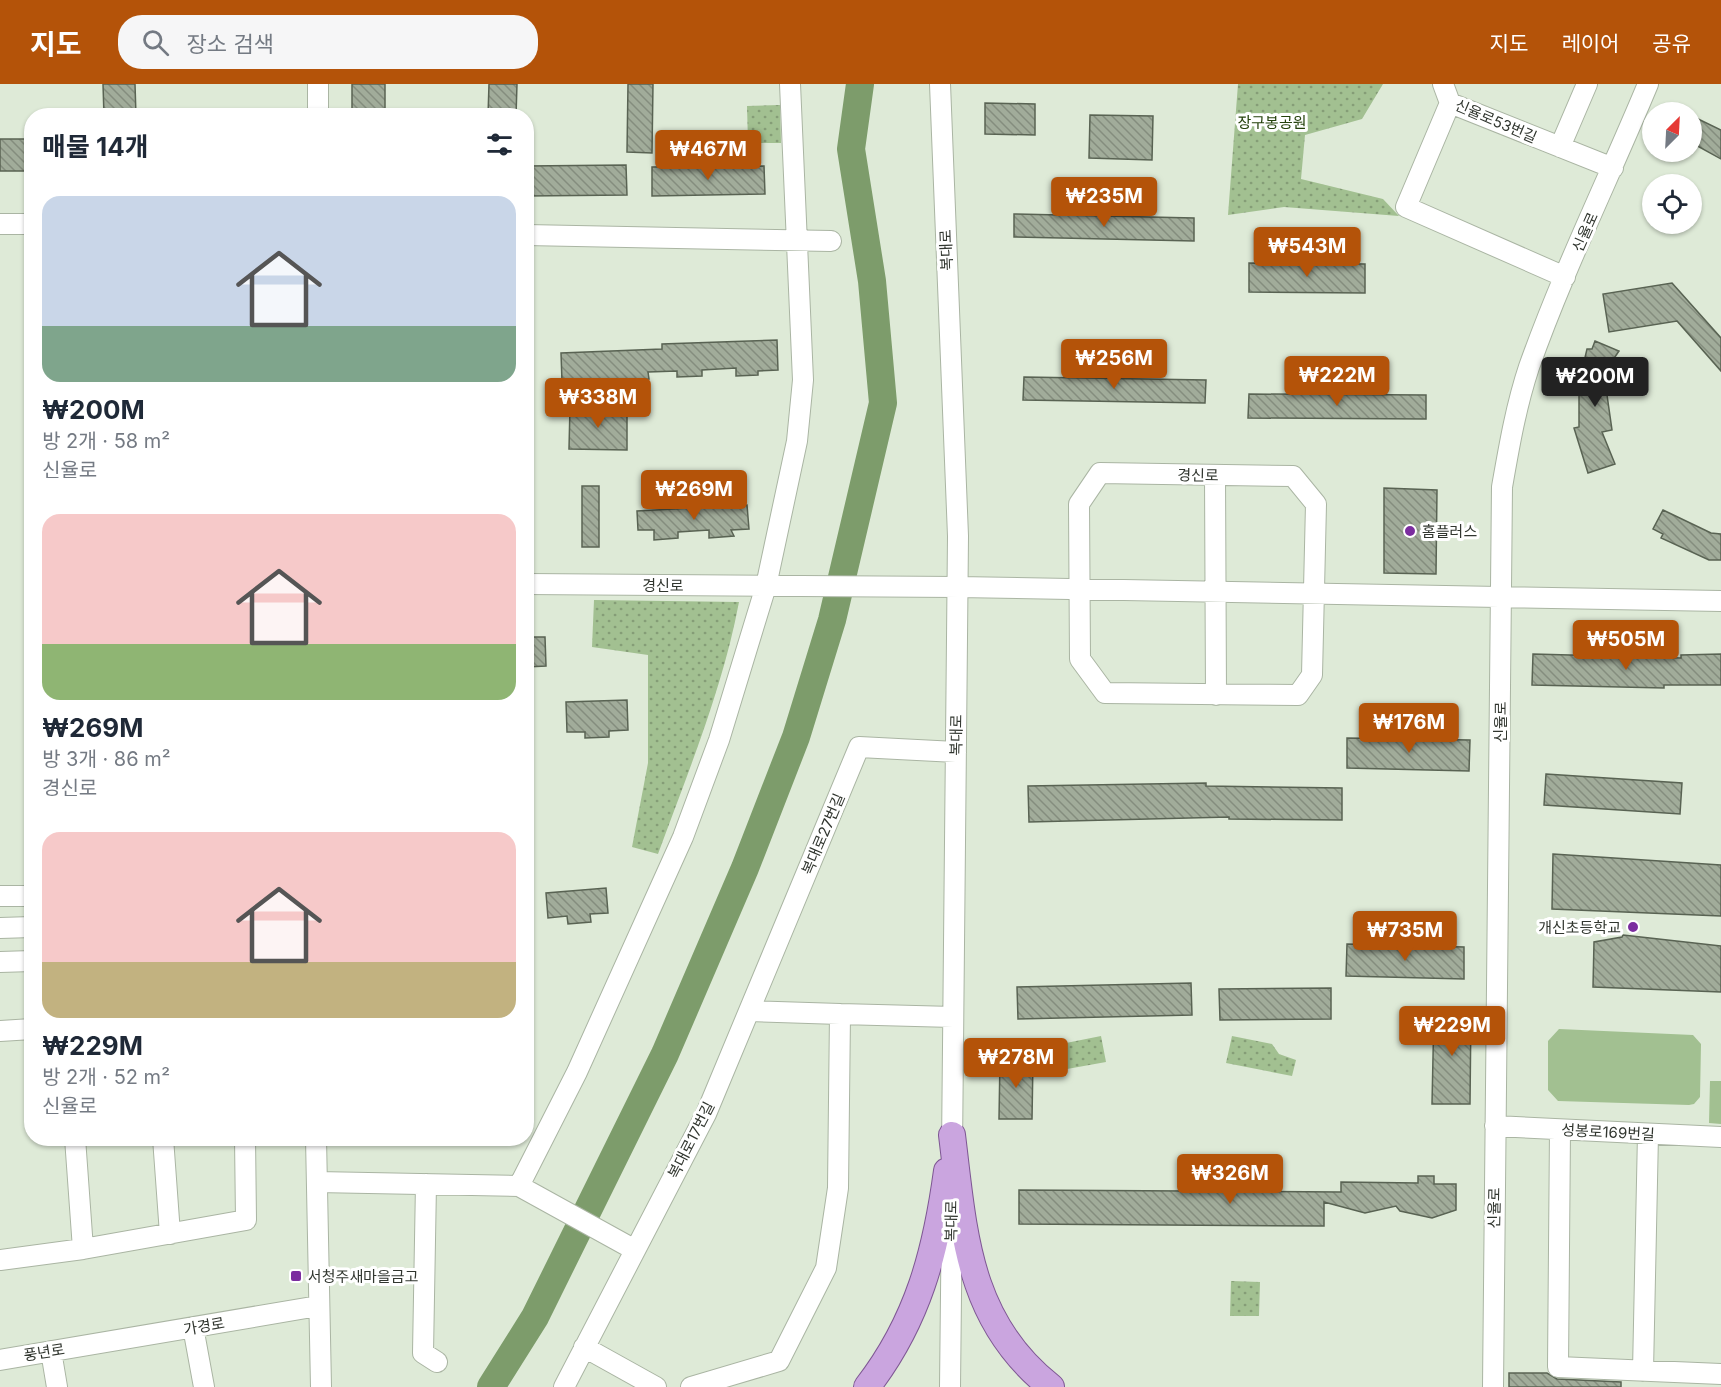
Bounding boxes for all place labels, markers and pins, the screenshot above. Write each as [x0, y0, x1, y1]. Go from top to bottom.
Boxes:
pin: ₩467M [666, 130, 750, 181]
pin: ₩235M [1062, 177, 1146, 228]
pin: ₩543M [1265, 227, 1349, 278]
pin: ₩256M [1072, 339, 1156, 390]
pin: ₩222M [1295, 356, 1379, 407]
pin: ₩200M [1553, 357, 1637, 408]
pin: ₩338M [556, 378, 640, 429]
pin: ₩269M [652, 470, 736, 521]
place label: 홈플러스 [1422, 522, 1477, 541]
marker: 홈플러스 [1403, 524, 1417, 538]
pin: ₩505M [1584, 620, 1668, 671]
pin: ₩176M [1367, 703, 1451, 754]
pin: ₩735M [1363, 911, 1447, 962]
place label: 개신초등학교 [1538, 918, 1621, 937]
marker: 개신초등학교 [1626, 920, 1640, 934]
pin: ₩229M [1410, 1006, 1494, 1057]
pin: ₩278M [974, 1038, 1058, 1089]
pin: ₩326M [1188, 1154, 1272, 1205]
place label: 서청주새마을금고 [308, 1267, 419, 1286]
marker: 서청주새마을금고 [289, 1269, 303, 1283]

